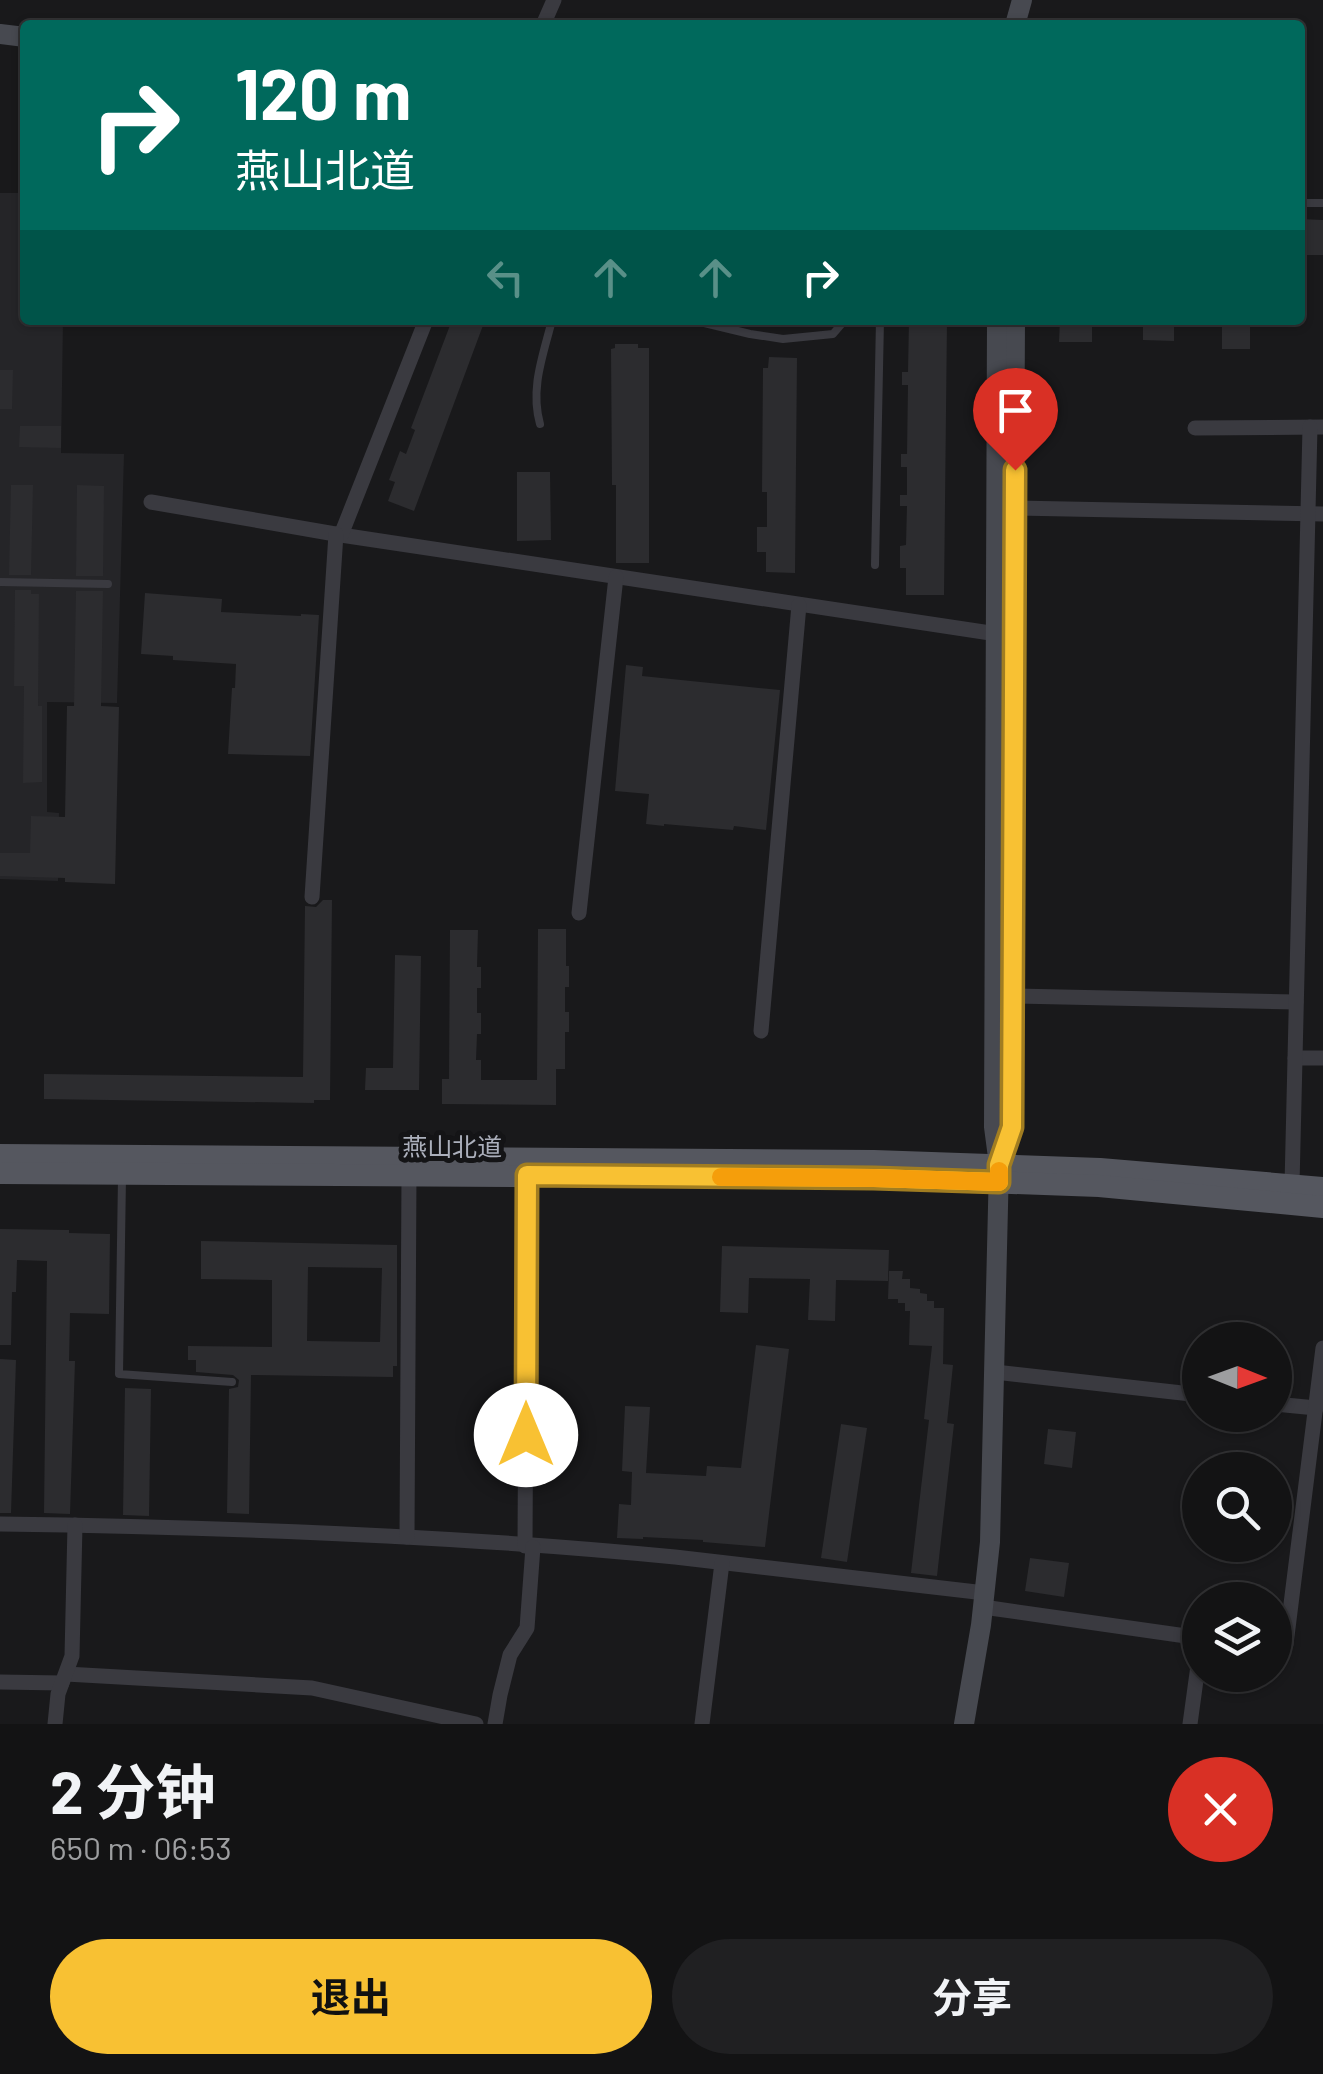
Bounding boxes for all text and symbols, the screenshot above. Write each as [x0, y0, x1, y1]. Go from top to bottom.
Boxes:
text: 120 m [235, 50, 411, 134]
icon: right [70, 60, 200, 190]
text: 燕山北道 [235, 142, 415, 196]
icon: left [478, 250, 533, 305]
icon: ahead [583, 250, 638, 305]
icon: ahead [688, 250, 743, 305]
icon: right [793, 250, 848, 305]
pin [973, 368, 1058, 471]
icon: arrive [988, 383, 1043, 438]
street label: 燕山北道 [402, 1131, 502, 1161]
north arrow [1182, 1322, 1292, 1432]
map controls [1182, 1322, 1292, 1692]
position arrow [474, 1383, 578, 1487]
button: search [1182, 1452, 1292, 1562]
button: layers [1182, 1582, 1292, 1692]
text: 2 分钟 [50, 1754, 216, 1826]
button: close [1168, 1757, 1273, 1862]
text: 650 m · 06:53 [50, 1828, 232, 1866]
button: 退出 [50, 1939, 652, 2054]
button: 分享 [672, 1939, 1273, 2054]

